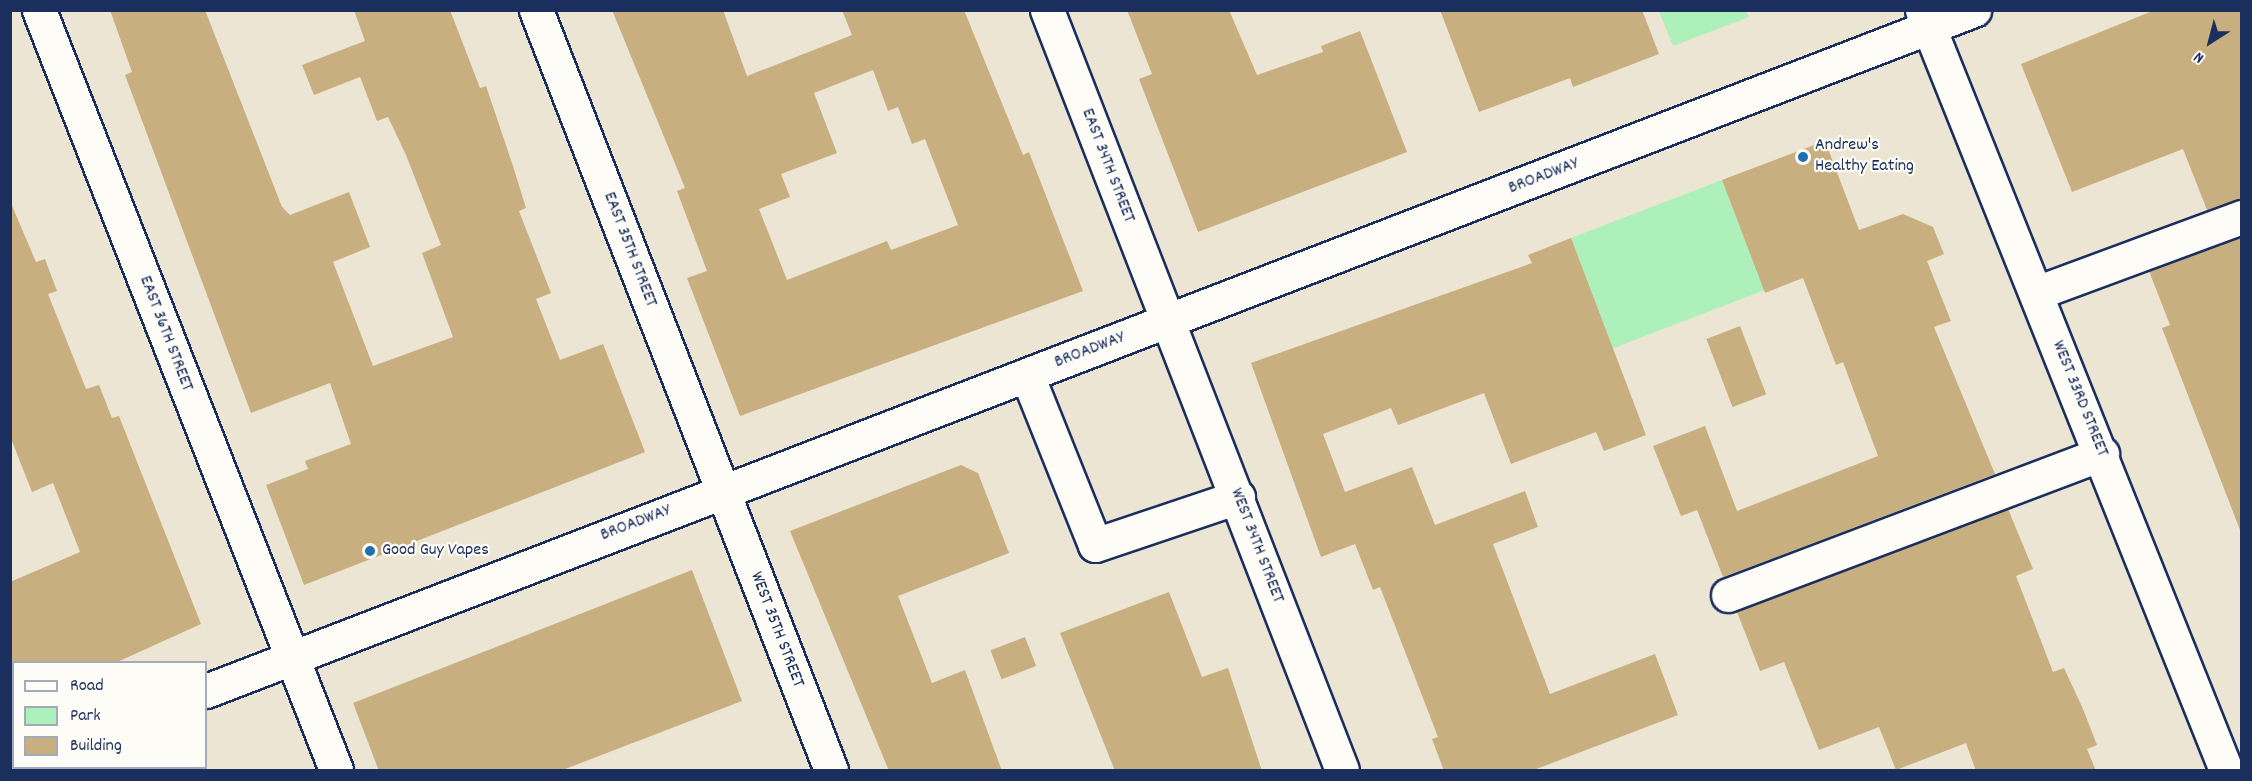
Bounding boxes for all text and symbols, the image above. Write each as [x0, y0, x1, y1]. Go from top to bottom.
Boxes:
north arrow [2180, 12, 2240, 72]
text: N [2189, 45, 2209, 69]
street label: EAST 34TH STREET [1075, 106, 1139, 226]
place label: Andrew's Healthy Eating [1815, 136, 1914, 178]
marker: Andrew's Healthy Eating [1796, 150, 1810, 164]
street label: BROADWAY [1506, 154, 1582, 200]
street label: EAST 35TH STREET [597, 189, 661, 311]
street label: EAST 36TH STREET [133, 273, 197, 395]
street label: BROADWAY [1052, 328, 1128, 374]
street label: WEST 33RD STREET [2046, 338, 2112, 460]
street label: WEST 34TH STREET [1224, 486, 1288, 606]
street label: BROADWAY [598, 501, 674, 547]
place label: Good Guy Vapes [382, 540, 489, 562]
marker: Good Guy Vapes [363, 544, 377, 558]
street label: WEST 35TH STREET [744, 569, 808, 691]
legend [12, 661, 207, 769]
text: Road [70, 674, 104, 699]
text: Park [70, 704, 101, 729]
text: Building [70, 734, 122, 759]

